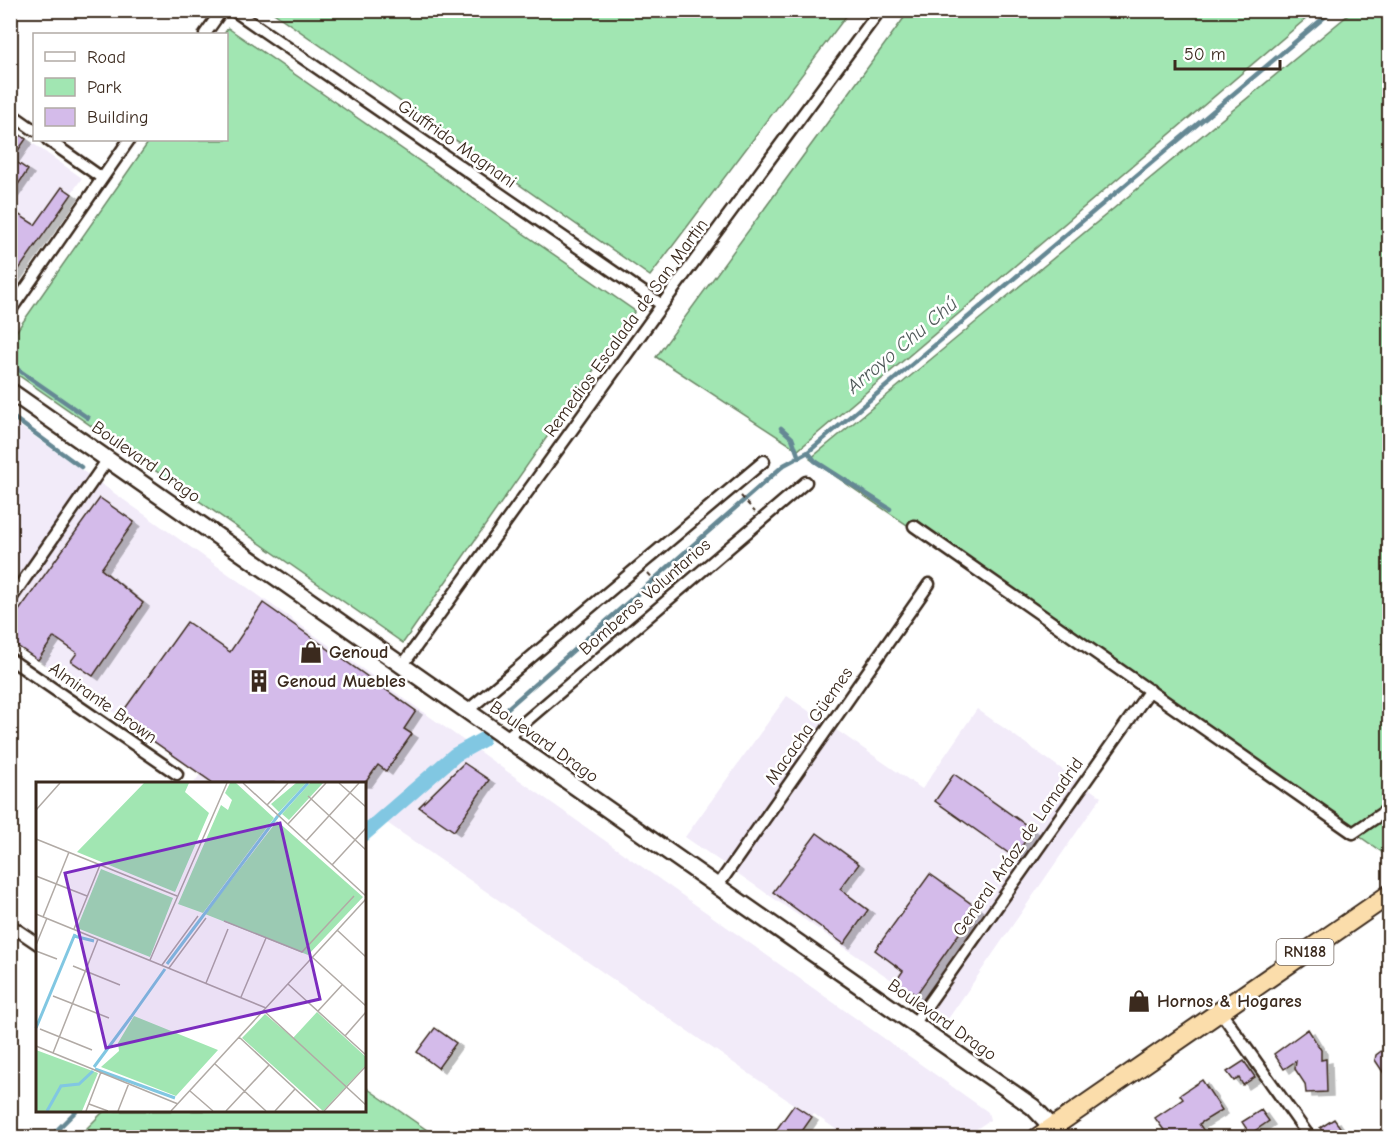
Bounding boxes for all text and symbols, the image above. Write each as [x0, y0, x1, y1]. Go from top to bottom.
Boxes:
legend [33, 33, 228, 141]
scale bar [1175, 33, 1280, 71]
text: 50 m [1184, 44, 1226, 65]
text: Road [87, 47, 126, 68]
text: Park [87, 77, 122, 98]
street label: Giuffrido Magnani [394, 95, 520, 193]
text: Building [87, 107, 149, 128]
street label: Remedios Escalada de San Martin [540, 215, 712, 441]
water label: Arroyo Chu Chú [841, 292, 962, 399]
street label: Boulevard Drago [88, 417, 204, 507]
street label: Bomberos Voluntarios [575, 534, 715, 660]
shop icon: Genoud [298, 639, 324, 665]
place label: Genoud [329, 642, 388, 663]
street label: Almirante Brown [45, 658, 161, 748]
street label: Macacha Güemes [761, 663, 857, 789]
building icon: Genoud Muebles [246, 668, 272, 694]
place label: Genoud Muebles [277, 671, 406, 692]
street label: Boulevard Drago [486, 697, 602, 787]
street label: General Aráoz de Lamadrid [948, 754, 1088, 940]
inset map [36, 782, 366, 1112]
road number: RN188 [1276, 939, 1334, 965]
street label: Boulevard Drago [884, 975, 1000, 1065]
shop icon: Hornos & Hogares [1126, 988, 1152, 1014]
place label: Hornos & Hogares [1157, 991, 1302, 1012]

